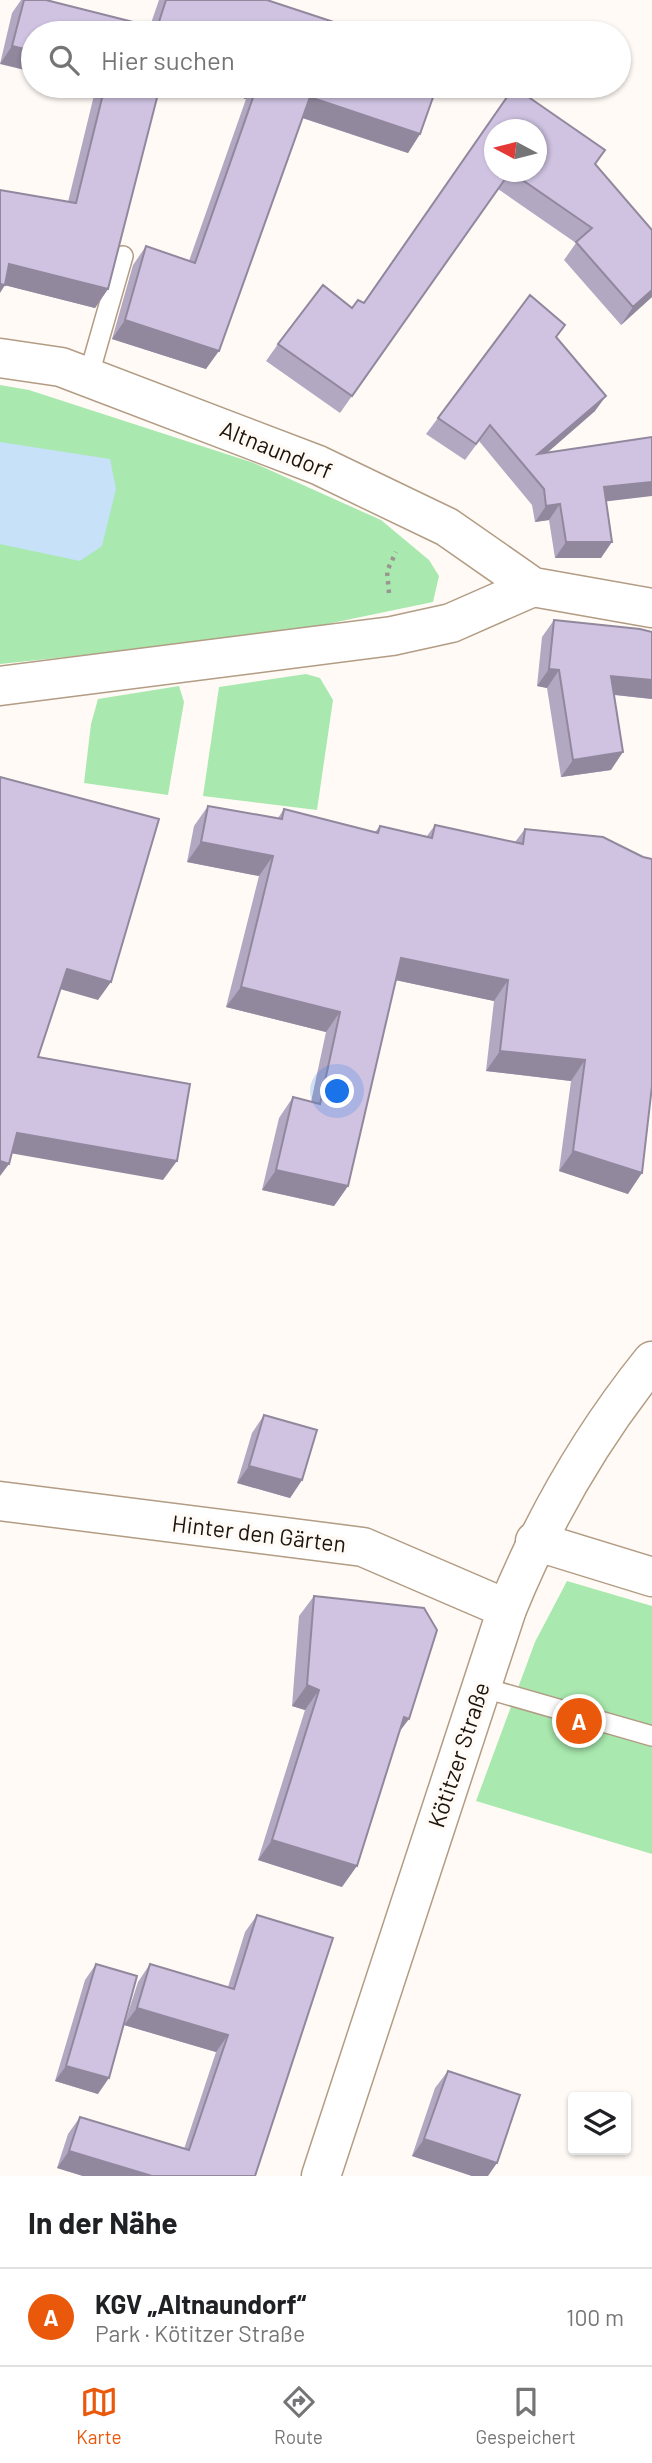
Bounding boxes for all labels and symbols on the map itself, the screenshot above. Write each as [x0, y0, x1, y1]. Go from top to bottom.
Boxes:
north arrow [484, 119, 547, 182]
street label: Altnaundorf [216, 414, 336, 484]
your location [320, 1074, 354, 1108]
street label: Hinter den Gärten [170, 1508, 348, 1558]
street label: Kötitzer Straße [421, 1679, 495, 1831]
pin: A [556, 1695, 602, 1747]

